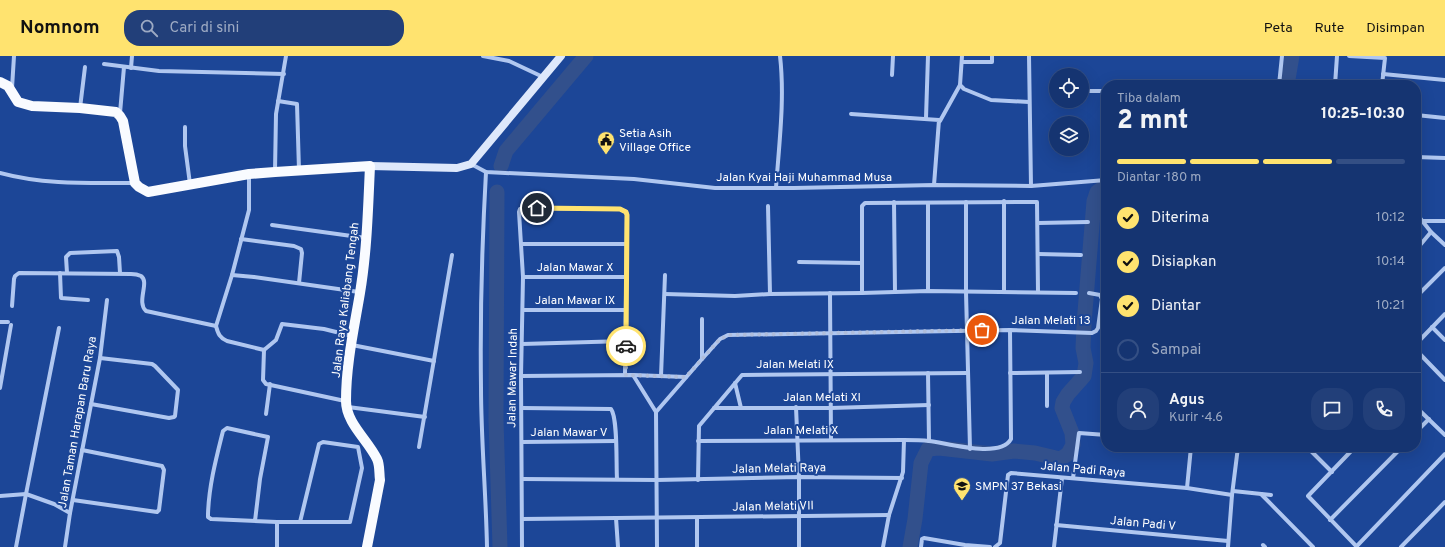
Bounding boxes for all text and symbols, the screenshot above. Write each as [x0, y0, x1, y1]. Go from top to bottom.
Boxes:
search box [124, 10, 404, 46]
text: Nomnom [20, 16, 100, 40]
icon: search [138, 17, 160, 39]
text: Cari di sini [170, 19, 239, 38]
text: Peta [1264, 20, 1293, 37]
text: Rute [1315, 20, 1344, 37]
text: Disimpan [1366, 20, 1425, 37]
map controls [1049, 68, 1089, 156]
button: locate [1049, 68, 1089, 108]
text: Tiba dalam [1117, 91, 1181, 107]
text: 2 mnt [1117, 105, 1188, 138]
text: 10:25–10:30 [1321, 105, 1405, 124]
button: layers [1049, 116, 1089, 156]
place label: Setia Asih Village Office [619, 126, 691, 156]
public building icon: Setia Asih Village Office [596, 130, 616, 155]
street label: Jalan Kyai Haji Muhammad Musa [716, 170, 892, 186]
text: Diantar · 180 m [1117, 170, 1201, 186]
pin [520, 191, 554, 225]
icon: home [526, 197, 548, 219]
icon: check [1117, 207, 1139, 229]
text: Diterima [1151, 209, 1209, 228]
text: 10:12 [1376, 210, 1405, 226]
street label: Jalan Raya Kaliabang Tengah [329, 221, 363, 379]
icon: check [1117, 251, 1139, 273]
text: Disiapkan [1151, 253, 1217, 272]
text: 10:14 [1376, 254, 1405, 270]
street label: Jalan Mawar X [536, 260, 614, 276]
street label: Jalan Mawar IX [535, 293, 615, 309]
icon: check [1117, 295, 1139, 317]
text: Diantar [1151, 297, 1201, 316]
text: 10:21 [1376, 298, 1405, 314]
pin [965, 313, 999, 347]
street label: Jalan Melati 13 [1011, 313, 1091, 329]
icon: bag [971, 319, 993, 341]
courier [606, 326, 646, 366]
street label: Jalan Mawar Indah [504, 328, 522, 428]
street label: Jalan Taman Harapan Baru Raya [55, 335, 101, 509]
icon: car [615, 335, 637, 357]
text: Sampai [1151, 341, 1201, 360]
street label: Jalan Melati IX [756, 357, 834, 373]
button: person [1117, 388, 1159, 430]
button: chat [1311, 388, 1353, 430]
button: phone [1363, 388, 1405, 430]
street label: Jalan Melati XI [783, 390, 861, 406]
text: Agus [1169, 391, 1205, 410]
text: Kurir · 4.6 [1169, 410, 1223, 426]
street label: Jalan Melati X [764, 423, 838, 439]
street label: Jalan Mawar V [530, 425, 608, 441]
street label: Jalan Padi Raya [1040, 458, 1126, 482]
street label: Jalan Melati Raya [732, 460, 826, 478]
school or university icon: SMPN 37 Bekasi [952, 476, 972, 501]
place label: SMPN 37 Bekasi [975, 479, 1062, 495]
street label: Jalan Melati VII [732, 498, 814, 516]
street label: Jalan Padi V [1109, 513, 1177, 535]

